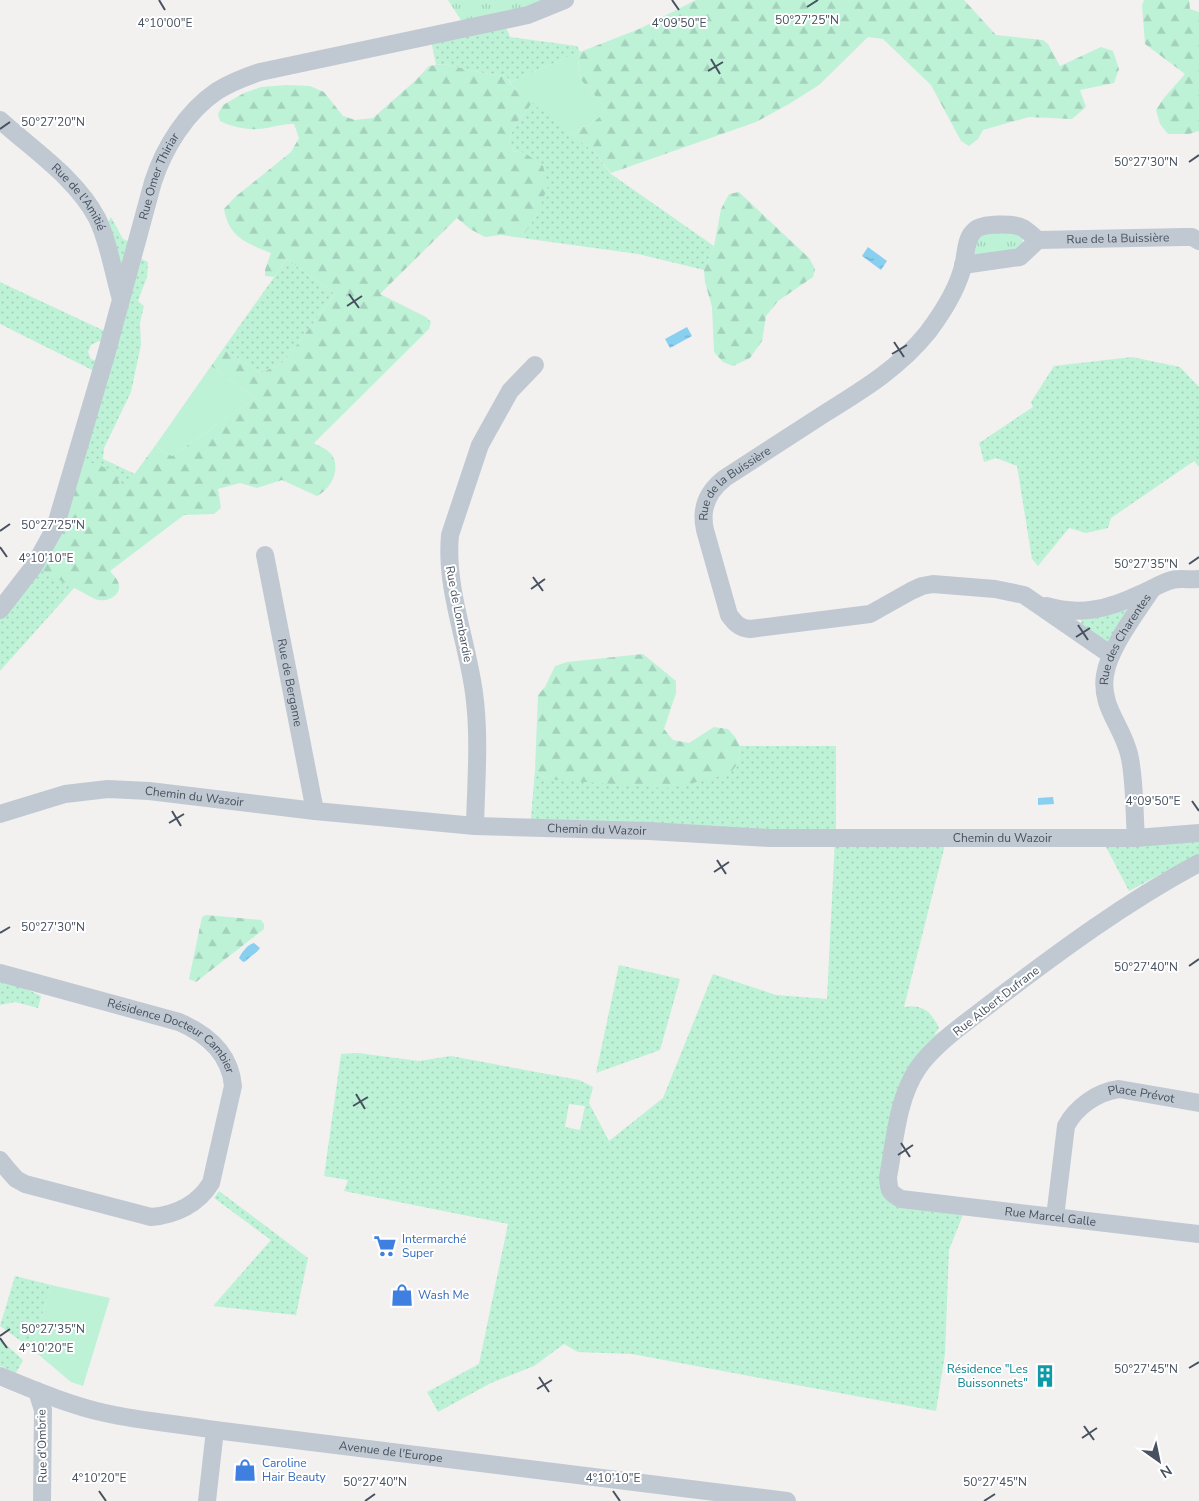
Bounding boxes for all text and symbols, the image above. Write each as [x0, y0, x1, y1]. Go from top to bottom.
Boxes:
text: 50°27'25"N [775, 12, 839, 28]
text: 4°10'00"E [138, 15, 192, 31]
text: 4°09'50"E [652, 15, 706, 31]
text: 50°27'20"N [21, 114, 85, 130]
street label: Rue Omer Thiriar [135, 129, 183, 221]
text: 50°27'30"N [1114, 154, 1178, 170]
street label: Rue de l'Amitié [48, 160, 110, 233]
street label: Rue de la Buissière [1066, 229, 1169, 247]
street label: Rue de la Buissière [695, 443, 774, 521]
text: 50°27'25"N [21, 517, 85, 533]
text: 4°10'10"E [19, 550, 73, 566]
text: 50°27'35"N [1114, 556, 1178, 572]
street label: Rue de Lombardie [442, 564, 476, 664]
street label: Rue des Charentes [1096, 590, 1155, 686]
street label: Rue de Bergame [273, 637, 306, 728]
street label: Chemin du Wazoir [144, 783, 245, 810]
text: 4°09'50"E [1126, 793, 1180, 809]
street label: Chemin du Wazoir [547, 820, 647, 839]
street label: Chemin du Wazoir [953, 830, 1053, 846]
text: 50°27'30"N [21, 919, 85, 935]
text: 50°27'40"N [1114, 959, 1178, 975]
street label: Rue Albert Dufrane [950, 962, 1042, 1040]
street label: Résidence Docteur Cambier [105, 995, 238, 1076]
street label: Place Prévot [1106, 1081, 1176, 1107]
street label: Rue Marcel Galle [1004, 1203, 1097, 1230]
place label: Intermarché Super [402, 1231, 466, 1261]
supermarket icon: Intermarché Super [372, 1233, 398, 1259]
shop icon: Wash Me [389, 1282, 415, 1308]
place label: Wash Me [418, 1287, 469, 1303]
text: 50°27'35"N [21, 1321, 85, 1337]
text: 4°10'20"E [19, 1340, 73, 1356]
place label: Résidence "Les Buissonnets" [947, 1361, 1028, 1391]
text: 50°27'45"N [1114, 1361, 1178, 1377]
building icon: Résidence "Les Buissonnets" [1032, 1363, 1058, 1389]
street label: Rue d'Ombrie [33, 1409, 51, 1483]
north arrow [1134, 1436, 1184, 1486]
street label: Avenue de l'Europe [338, 1437, 444, 1466]
place label: Caroline Hair Beauty [262, 1455, 327, 1485]
shop icon: Caroline Hair Beauty [232, 1457, 258, 1483]
text: N [1156, 1461, 1175, 1482]
text: 4°10'20"E [72, 1470, 126, 1486]
text: 4°10'10"E [586, 1470, 640, 1486]
text: 50°27'40"N [343, 1474, 407, 1490]
text: 50°27'45"N [963, 1474, 1027, 1490]

